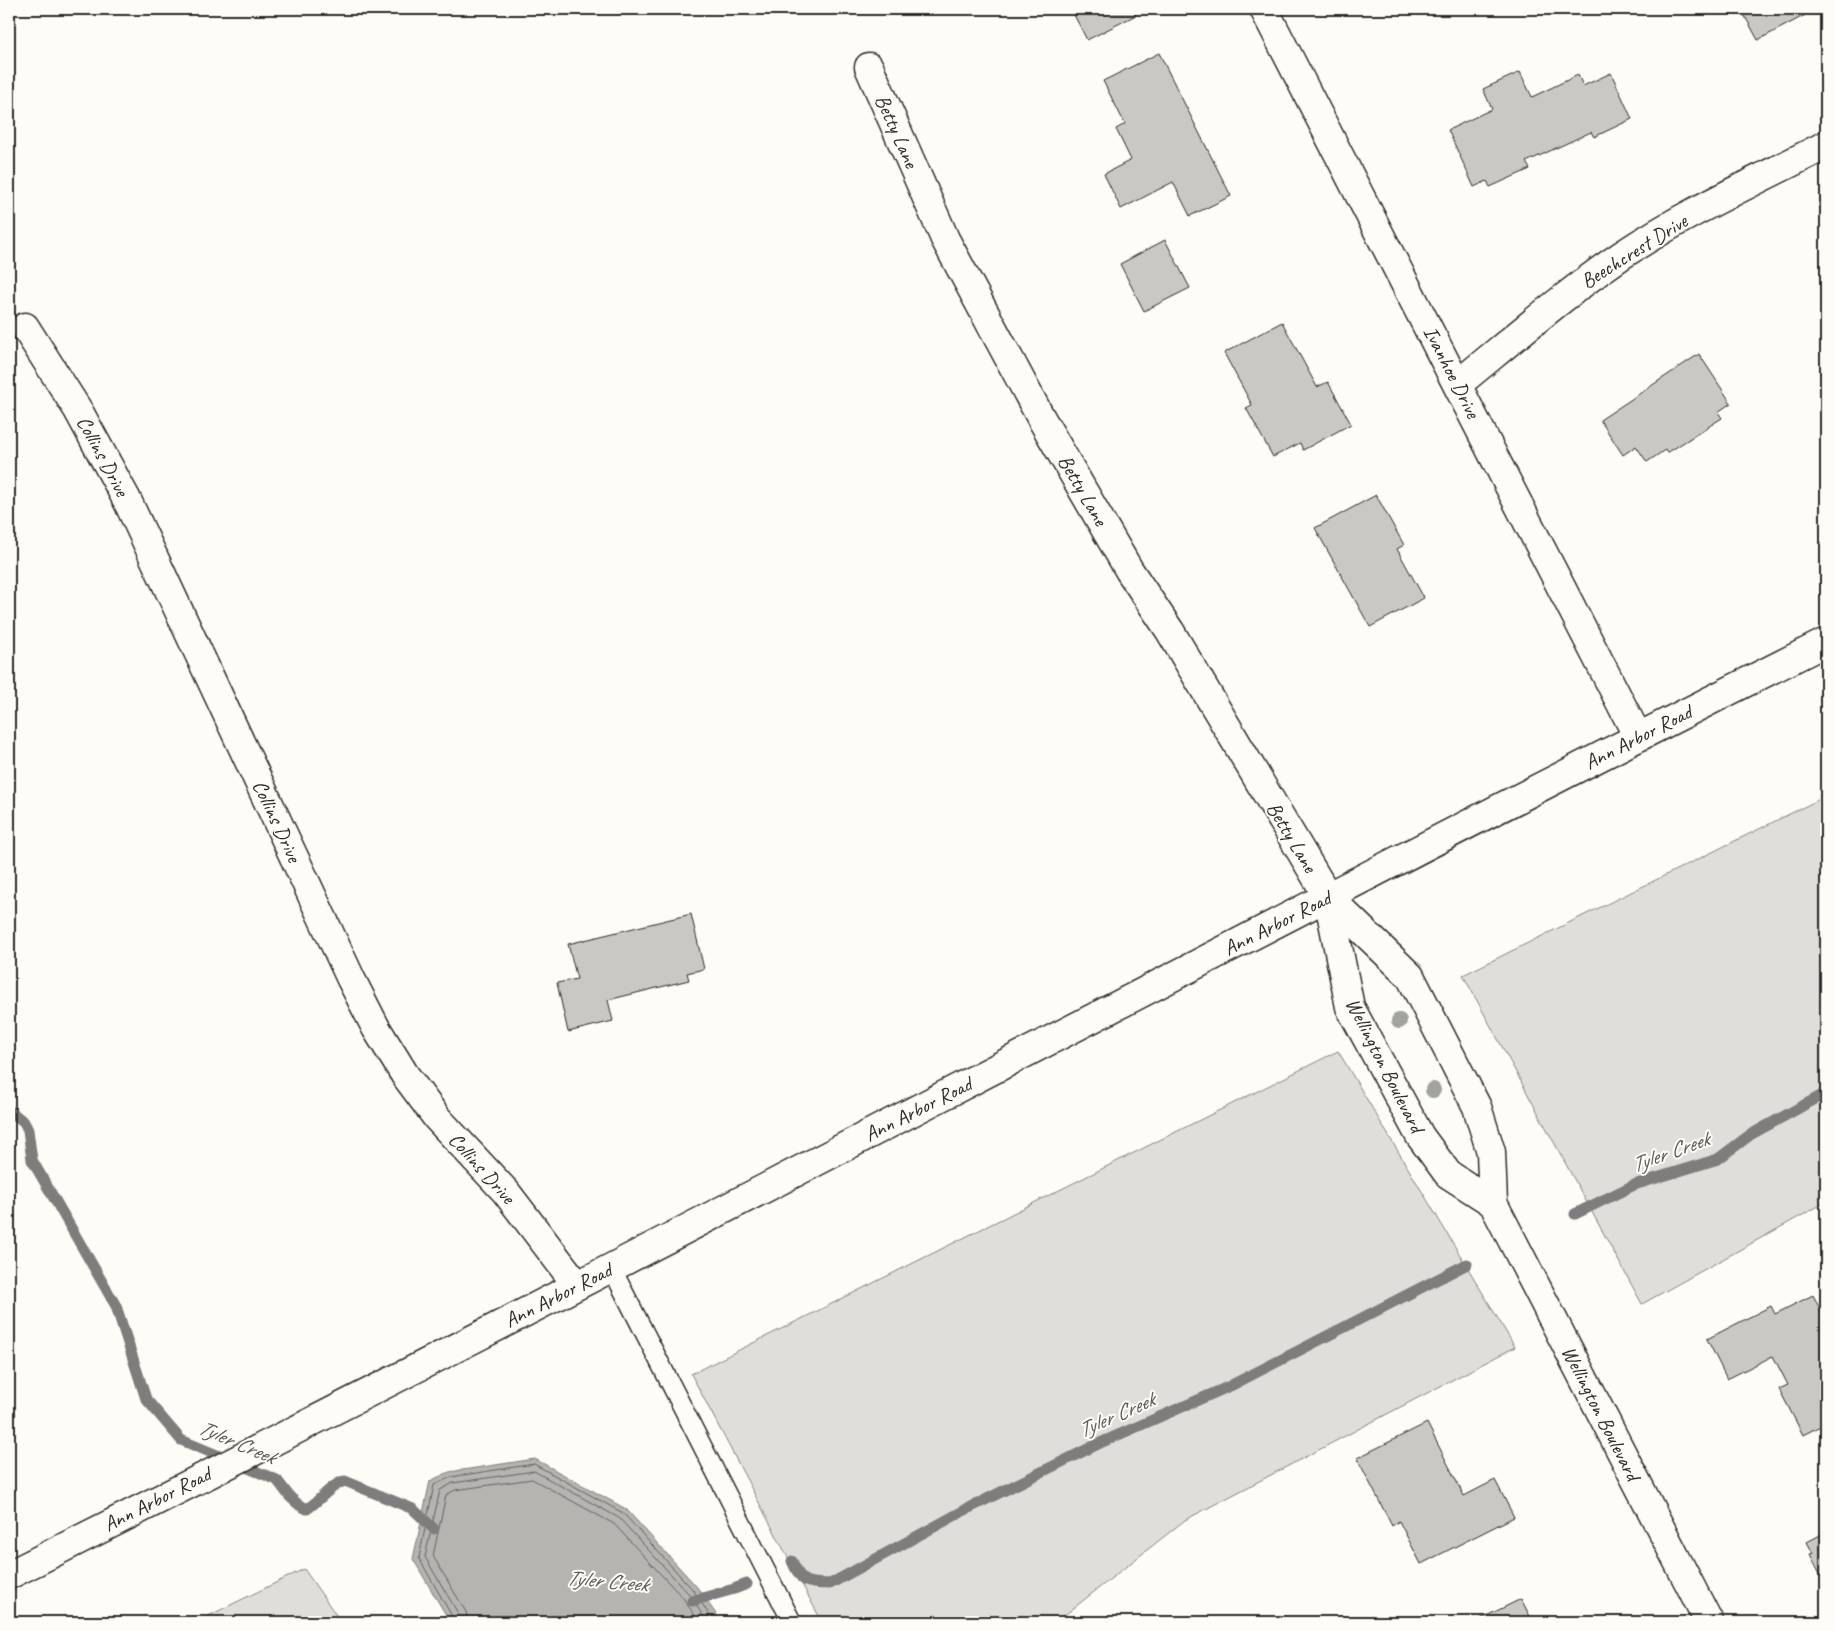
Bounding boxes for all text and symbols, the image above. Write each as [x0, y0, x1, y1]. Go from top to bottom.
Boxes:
street label: Betty Lane [869, 90, 925, 173]
street label: Beechcrest Drive [1576, 207, 1693, 294]
street label: Ivanhoe Drive [1418, 322, 1487, 423]
street label: Collins Drive [71, 411, 136, 503]
street label: Betty Lane [1052, 450, 1114, 531]
street label: Ann Arbor Road [1580, 698, 1698, 775]
street label: Collins Drive [247, 776, 308, 868]
street label: Betty Lane [1261, 797, 1324, 878]
street label: Ann Arbor Road [1219, 884, 1337, 961]
street label: Wellington Boulevard [1340, 993, 1432, 1140]
street label: Ann Arbor Road [860, 1070, 978, 1147]
water label: Tyler Creek [1627, 1124, 1717, 1179]
street label: Collins Drive [443, 1127, 522, 1211]
street label: Ann Arbor Road [500, 1256, 618, 1333]
street label: Wellington Boulevard [1556, 1341, 1648, 1488]
water label: Tyler Creek [1073, 1384, 1163, 1444]
water label: Tyler Creek [194, 1413, 284, 1472]
street label: Ann Arbor Road [99, 1460, 217, 1537]
water label: Tyler Creek [565, 1564, 653, 1599]

